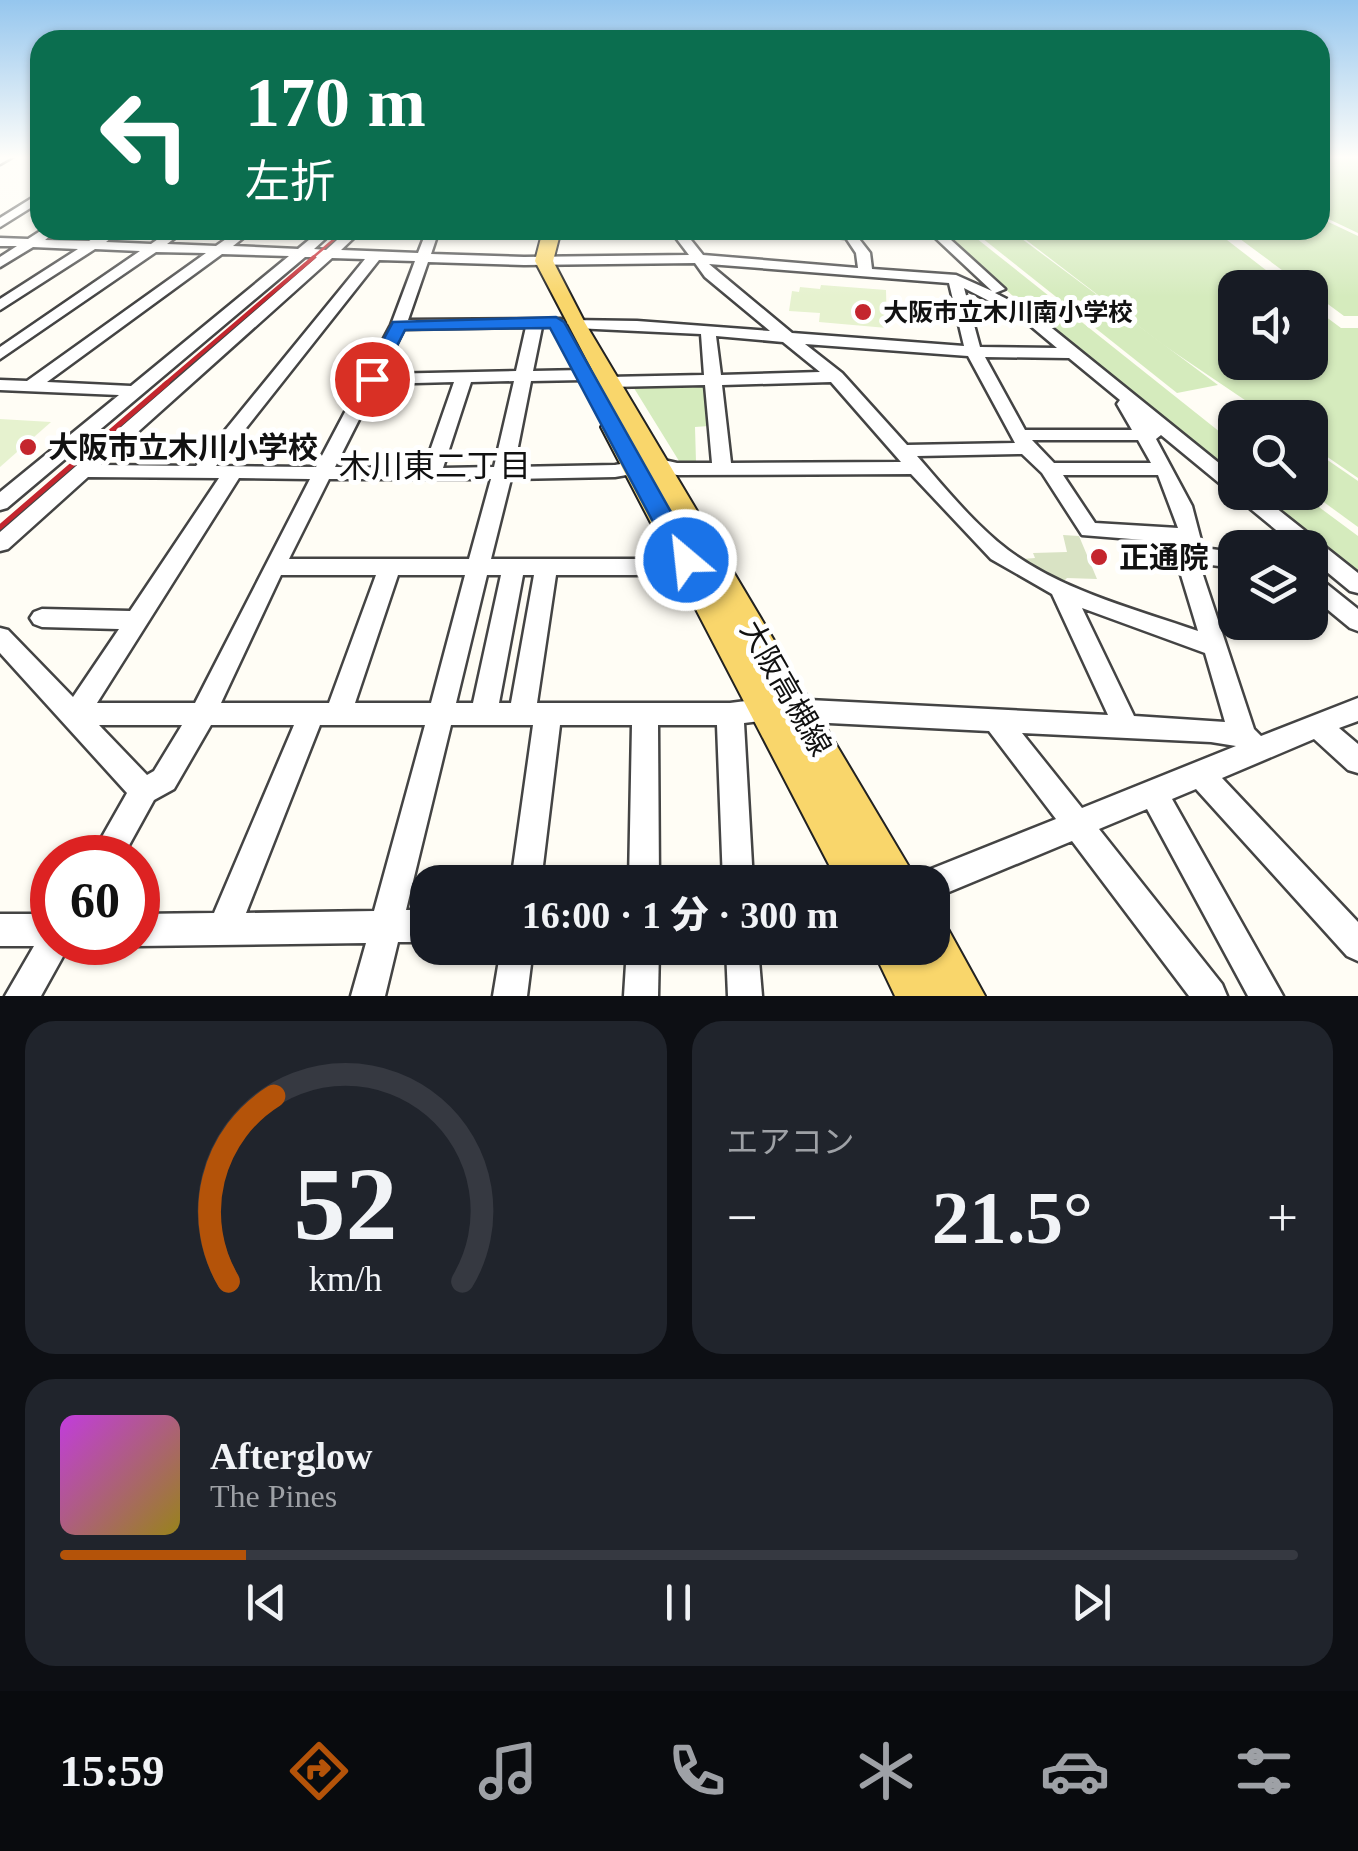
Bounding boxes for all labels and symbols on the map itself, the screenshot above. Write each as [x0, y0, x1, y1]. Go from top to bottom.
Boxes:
place label: 大阪市立木川南小学校 [883, 299, 1133, 326]
marker: 大阪市立木川南小学校 [852, 301, 874, 323]
pin [330, 337, 415, 422]
place label: 大阪市立木川小学校 [48, 431, 318, 464]
marker: 大阪市立木川小学校 [17, 436, 39, 458]
district label: 木川東二丁目 [339, 448, 531, 484]
position arrow [634, 508, 738, 612]
place label: 正通院 [1119, 541, 1209, 574]
marker: 正通院 [1088, 546, 1110, 568]
street label: 大阪高槻線 [734, 615, 838, 761]
speed limit sign: 60 [30, 835, 160, 965]

